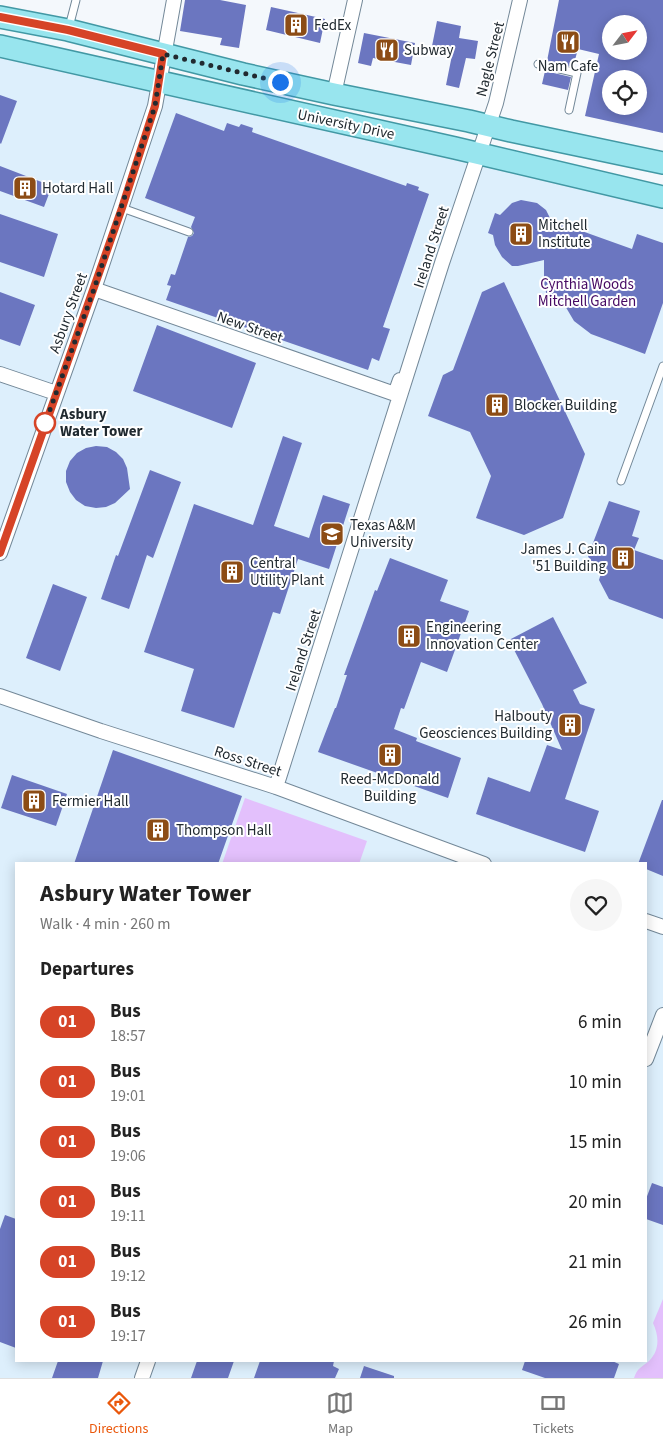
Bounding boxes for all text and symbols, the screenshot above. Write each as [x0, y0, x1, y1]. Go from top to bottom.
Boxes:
building icon: FedEx [283, 12, 309, 38]
place label: FedEx [314, 15, 351, 36]
north arrow [602, 15, 648, 60]
map controls [602, 15, 647, 115]
street label: Nagle Street [471, 19, 510, 99]
restaurant icon: Nam Cafe [555, 29, 581, 55]
restaurant icon: Subway [374, 37, 400, 63]
place label: Subway [404, 40, 454, 61]
place label: Nam Cafe [538, 56, 598, 77]
your location [268, 70, 293, 95]
button: locate [602, 70, 647, 115]
street label: University Drive [295, 104, 396, 145]
building icon: Hotard Hall [12, 175, 38, 201]
place label: Hotard Hall [42, 178, 114, 199]
street label: Ireland Street [408, 204, 455, 291]
place label: Mitchell Institute [538, 215, 590, 253]
building icon: Mitchell Institute [508, 221, 534, 247]
street label: Asbury Street [44, 270, 93, 356]
park label: Cynthia Woods Mitchell Garden [538, 274, 636, 312]
street label: New Street [214, 306, 286, 349]
building icon: Blocker Building [484, 392, 510, 418]
place label: Blocker Building [514, 395, 617, 416]
place label: Asbury Water Tower [59, 404, 143, 442]
marker: Asbury Water Tower [34, 412, 56, 434]
place label: Texas A&M University [350, 515, 416, 553]
school or university icon: Texas A&M University [319, 521, 345, 547]
place label: James J. Cain '51 Building [521, 539, 606, 577]
building icon: James J. Cain '51 Building [610, 545, 636, 571]
place label: Central Utility Plant [250, 553, 324, 591]
building icon: Central Utility Plant [219, 559, 245, 585]
street label: Ireland Street [280, 607, 327, 694]
place label: Engineering Innovation Center [426, 617, 539, 655]
building icon: Engineering Innovation Center [396, 623, 422, 649]
place label: Halbouty Geosciences Building [419, 706, 552, 744]
building icon: Halbouty Geosciences Building [557, 712, 583, 738]
street label: Ross Street [211, 741, 284, 782]
building icon: Reed-McDonald Building [377, 742, 403, 768]
place label: Reed-McDonald Building [340, 769, 440, 807]
building icon: Fermier Hall [21, 788, 47, 814]
place label: Fermier Hall [52, 791, 129, 812]
building icon: Thompson Hall [145, 817, 171, 843]
place label: Thompson Hall [176, 820, 272, 841]
text: Asbury Water Tower [40, 876, 251, 911]
button: heart [570, 879, 622, 931]
text: Walk · 4 min · 260 m [40, 913, 171, 935]
text: Departures [40, 956, 134, 983]
text: Bus [110, 998, 141, 1025]
text: 01 [58, 1009, 77, 1034]
text: 6 min [578, 1009, 622, 1036]
text: 18:57 [110, 1025, 146, 1047]
text: Bus [110, 1058, 141, 1085]
text: 01 [58, 1069, 77, 1094]
text: 10 min [568, 1069, 622, 1096]
text: 19:01 [110, 1085, 146, 1107]
text: Bus [110, 1118, 141, 1145]
text: 01 [58, 1129, 77, 1154]
text: 15 min [568, 1129, 622, 1156]
text: 19:06 [110, 1145, 146, 1167]
text: Bus [110, 1178, 141, 1205]
text: 01 [58, 1189, 77, 1214]
text: 20 min [568, 1189, 622, 1216]
text: 19:11 [110, 1205, 146, 1227]
text: Bus [110, 1238, 141, 1265]
text: 01 [58, 1249, 77, 1274]
text: 21 min [568, 1249, 622, 1276]
text: 19:12 [110, 1265, 146, 1287]
text: Bus [110, 1298, 141, 1325]
text: 01 [58, 1309, 77, 1334]
text: 26 min [568, 1309, 622, 1336]
text: 19:17 [110, 1325, 146, 1347]
tab: Directions [89, 1389, 148, 1439]
tab: Map [326, 1389, 354, 1439]
tab: Tickets [533, 1389, 574, 1439]

